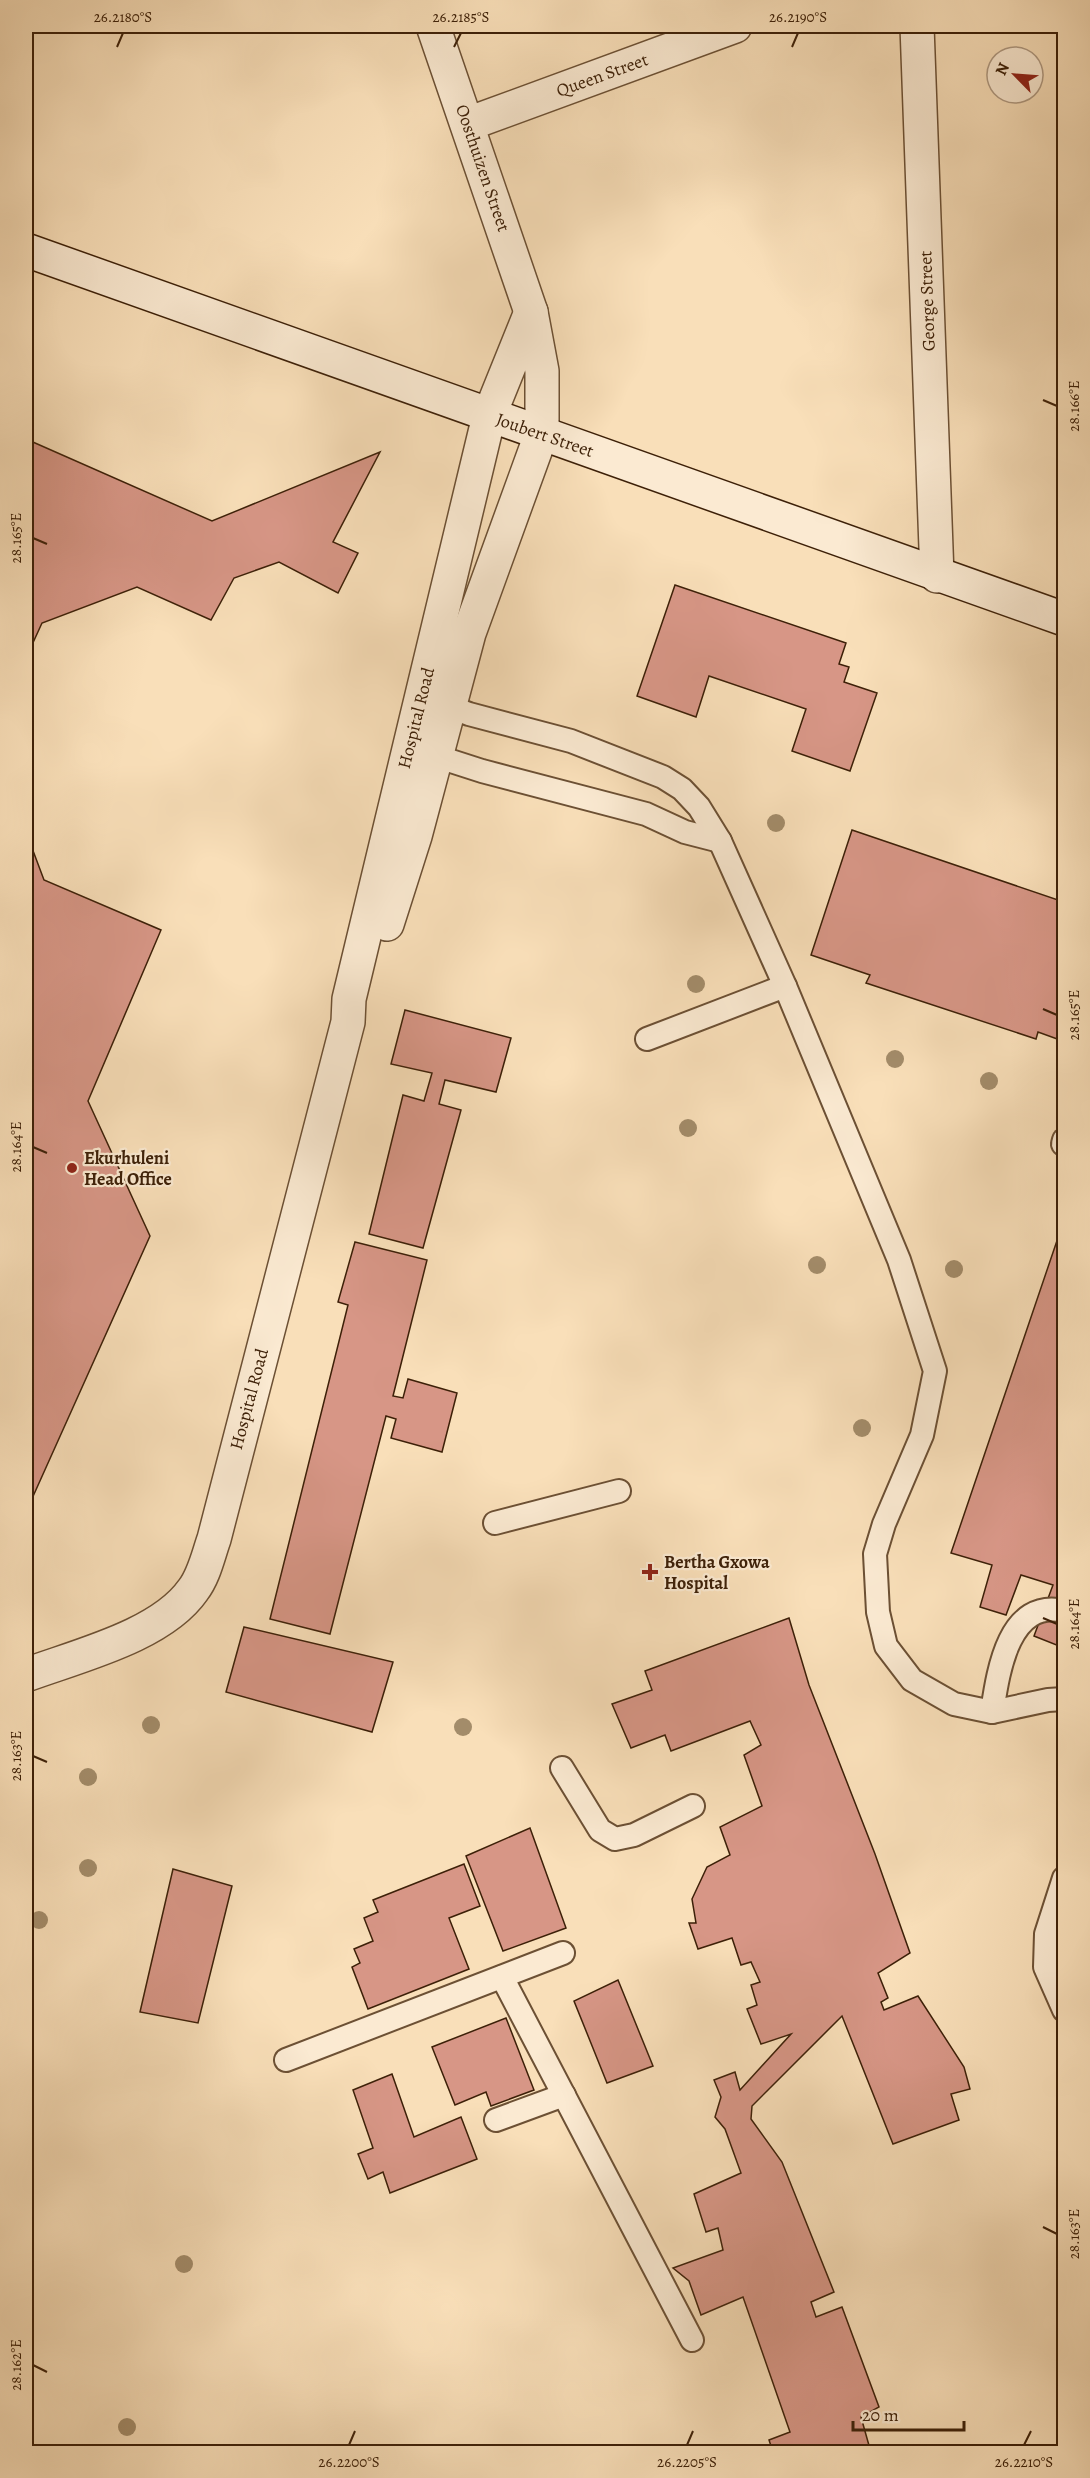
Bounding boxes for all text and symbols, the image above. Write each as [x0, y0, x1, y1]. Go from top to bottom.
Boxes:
text: 26.2180°S [94, 7, 152, 27]
text: 26.2185°S [432, 7, 490, 27]
text: 26.2190°S [769, 7, 827, 27]
north arrow [985, 45, 1045, 105]
street label: Queen Street [553, 47, 651, 103]
text: N [990, 59, 1015, 79]
street label: Oosthuizen Street [450, 101, 516, 235]
street label: George Street [913, 250, 941, 352]
text: 28.166°E [1064, 380, 1084, 432]
street label: Joubert Street [493, 407, 597, 463]
text: 28.165°E [6, 513, 26, 563]
street label: Hospital Road [392, 664, 440, 771]
text: 28.165°E [1064, 990, 1084, 1040]
text: 28.164°E [6, 1121, 26, 1173]
place label: Ekurhuleni Head Office [84, 1146, 172, 1191]
marker: Ekurhuleni Head Office [65, 1161, 79, 1175]
street label: Hospital Road [224, 1345, 274, 1452]
place label: Bertha Gxowa Hospital [664, 1550, 770, 1595]
marker: Bertha Gxowa Hospital [641, 1563, 659, 1581]
text: 28.164°E [1064, 1598, 1084, 1650]
text: 28.163°E [6, 1731, 26, 1781]
text: 28.163°E [1064, 2209, 1084, 2259]
text: 28.162°E [6, 2339, 26, 2391]
scale bar [853, 2394, 964, 2432]
text: 20 m [862, 2403, 899, 2427]
text: 26.2200°S [318, 2452, 380, 2472]
text: 26.2205°S [657, 2452, 717, 2472]
text: 26.2210°S [995, 2452, 1053, 2472]

